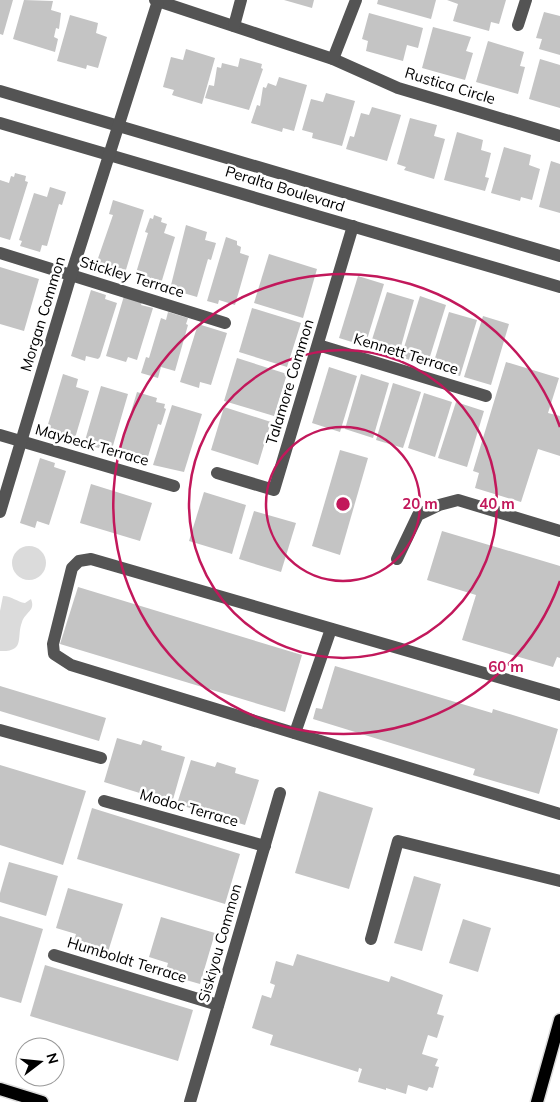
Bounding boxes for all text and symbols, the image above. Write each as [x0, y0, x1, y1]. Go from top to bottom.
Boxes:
street label: Rustica Circle [402, 63, 498, 108]
street label: Peralta Boulevard [223, 161, 347, 216]
street label: Stickley Terrace [78, 252, 187, 301]
street label: Morgan Common [16, 254, 69, 374]
street label: Talamore Common [261, 317, 318, 447]
street label: Kennett Terrace [351, 329, 461, 379]
street label: Maybeck Terrace [33, 419, 151, 470]
text: 20 m [402, 494, 438, 513]
text: 40 m [479, 494, 515, 513]
centre of rings [334, 495, 352, 513]
text: 60 m [488, 657, 524, 676]
street label: Modoc Terrace [138, 784, 241, 831]
street label: Siskiyou Common [193, 881, 246, 1004]
street label: Humboldt Terrace [65, 932, 189, 987]
north arrow [15, 1037, 65, 1087]
text: N [42, 1051, 63, 1066]

